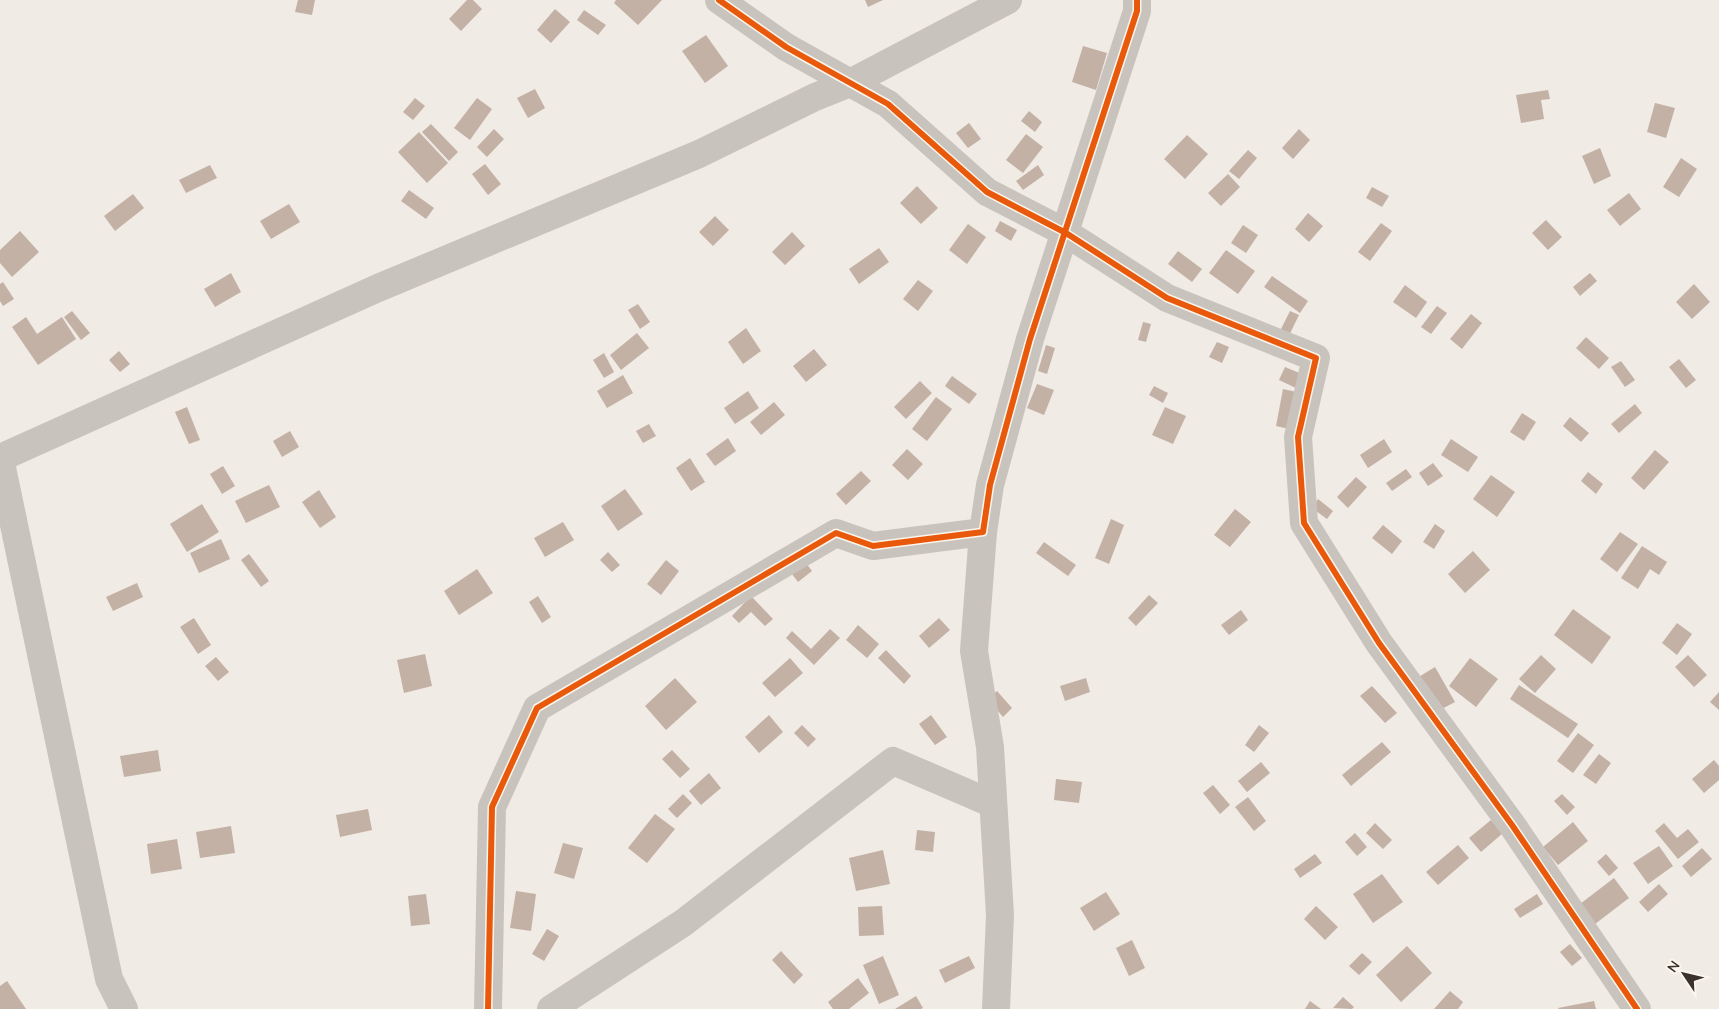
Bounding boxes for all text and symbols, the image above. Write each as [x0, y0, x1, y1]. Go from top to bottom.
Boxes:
north arrow [1659, 949, 1709, 999]
text: N [1663, 957, 1684, 976]

